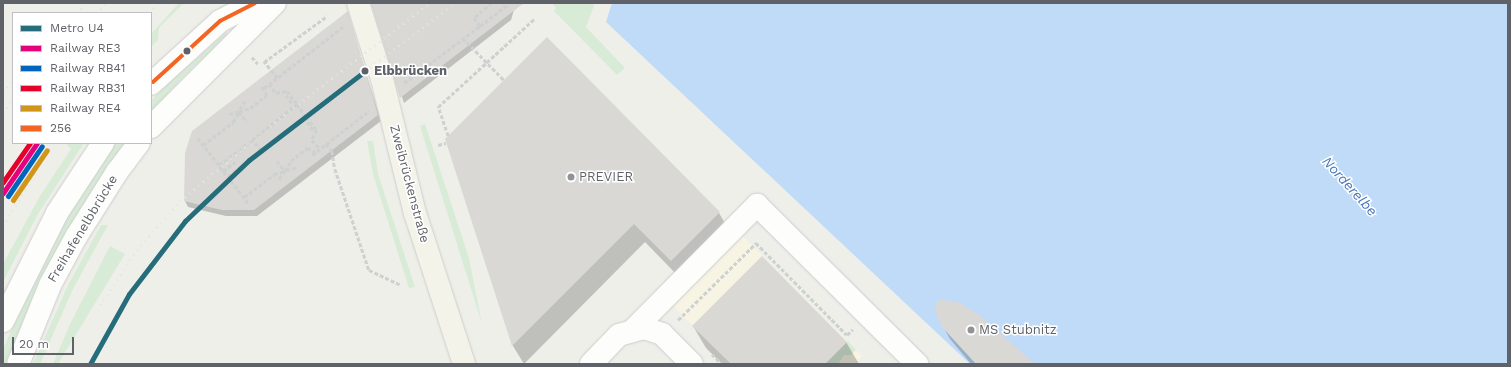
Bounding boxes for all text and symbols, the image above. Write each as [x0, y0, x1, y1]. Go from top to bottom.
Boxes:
legend [12, 12, 152, 144]
text: Metro U4 [50, 21, 104, 35]
text: Railway RE3 [50, 41, 120, 55]
unlabelled marker [182, 46, 192, 56]
text: Railway RB41 [50, 61, 125, 75]
place label: Elbbrücken [374, 63, 447, 79]
marker: Elbbrücken [358, 64, 372, 78]
text: Railway RB31 [50, 81, 125, 95]
text: Railway RE4 [50, 101, 121, 115]
text: 256 [50, 121, 71, 135]
street label: Zweibrückenstraße [386, 123, 432, 245]
water label: Norderelbe [1319, 153, 1381, 219]
place label: PREVIER [579, 169, 633, 185]
marker: PREVIER [566, 172, 576, 182]
street label: Freihafenelbbrücke [45, 173, 121, 285]
place label: MS Stubnitz [979, 322, 1057, 338]
marker: MS Stubnitz [966, 325, 976, 335]
scale bar [14, 329, 76, 355]
text: 20 m [19, 337, 49, 351]

